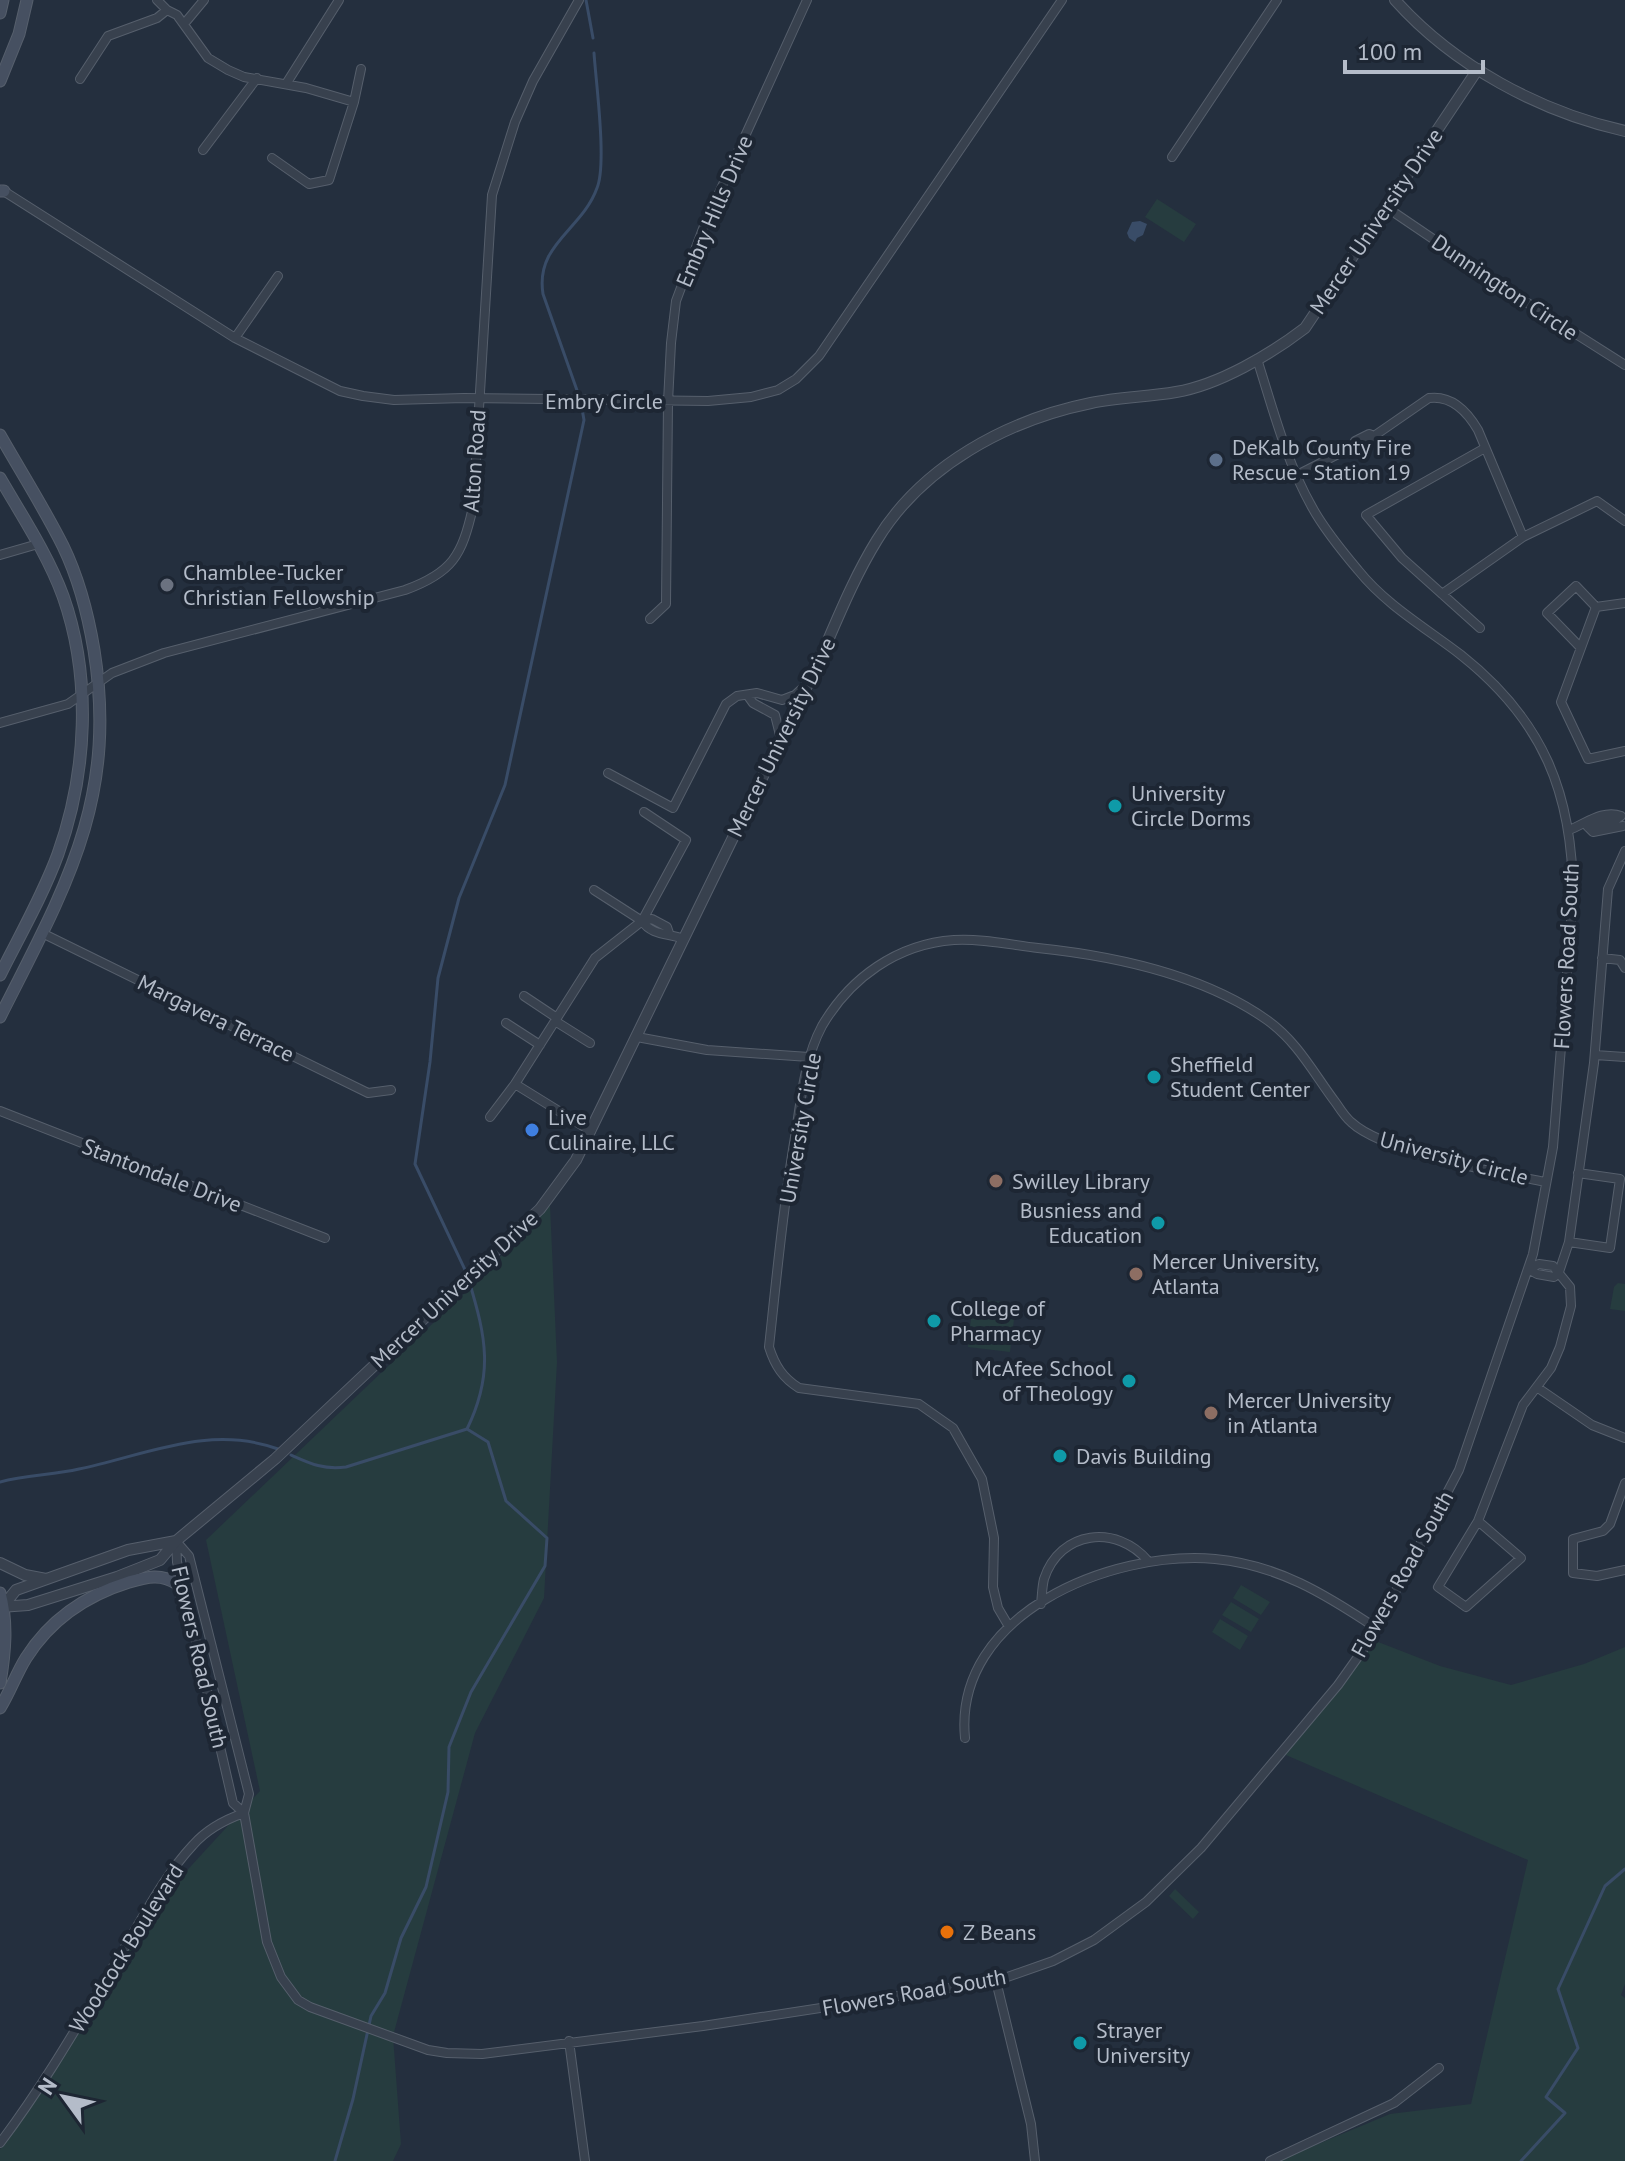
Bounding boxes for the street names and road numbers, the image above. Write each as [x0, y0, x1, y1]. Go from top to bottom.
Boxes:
street label: Mercer University Drive [1303, 123, 1449, 319]
street label: Embry Hills Drive [669, 131, 759, 291]
street label: Dunnington Circle [1427, 228, 1583, 346]
street label: Embry Circle [545, 387, 663, 415]
street label: Alton Road [456, 409, 492, 513]
street label: Mercer University Drive [721, 633, 841, 841]
street label: Flowers Road South [1547, 862, 1585, 1050]
street label: Margavera Terrace [133, 968, 299, 1068]
street label: University Circle [773, 1050, 827, 1206]
street label: University Circle [1377, 1125, 1531, 1191]
street label: Stantondale Drive [78, 1132, 246, 1218]
street label: Mercer University Drive [365, 1204, 543, 1374]
street label: Flowers Road South [1345, 1486, 1459, 1662]
street label: Flowers Road South [165, 1563, 235, 1751]
street label: Woodcock Boulevard [63, 1858, 189, 2038]
street label: Flowers Road South [820, 1962, 1008, 2022]

